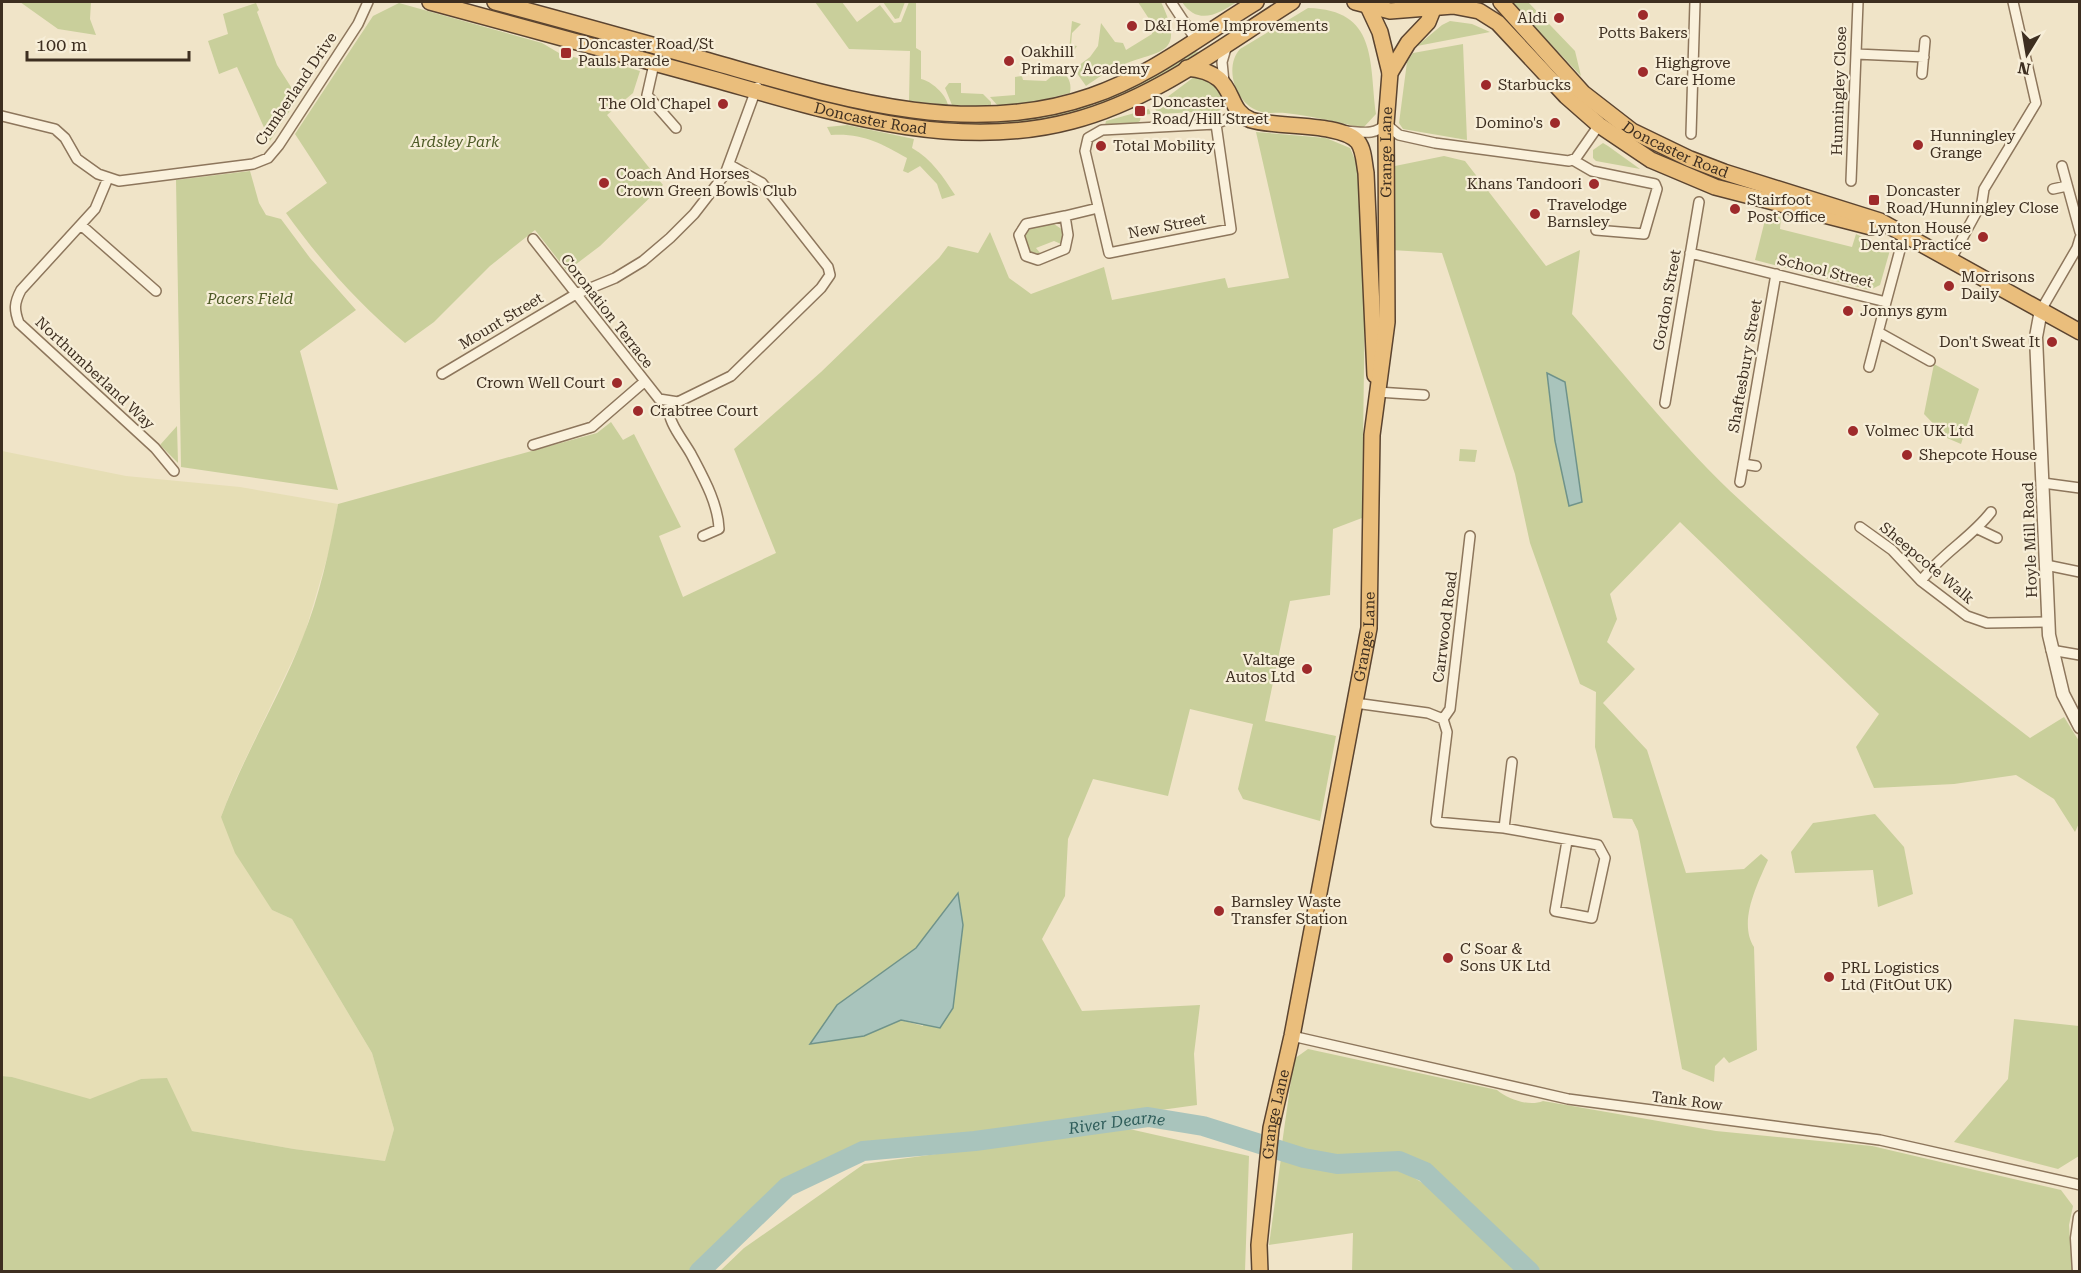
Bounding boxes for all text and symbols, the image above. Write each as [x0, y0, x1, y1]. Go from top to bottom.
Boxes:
marker: Potts Bakers [1636, 8, 1650, 22]
place label: Aldi [1517, 9, 1547, 27]
marker: Aldi [1552, 11, 1566, 25]
place label: D&I Home Improvements [1144, 17, 1328, 35]
marker: D&I Home Improvements [1125, 19, 1139, 33]
scale bar [27, 24, 189, 62]
place label: Potts Bakers [1598, 24, 1688, 42]
north arrow [1997, 24, 2057, 84]
street label: Hunningley Close [1828, 26, 1850, 156]
street label: Cumberland Drive [251, 29, 341, 149]
text: 100 m [36, 34, 87, 55]
place label: Doncaster Road/St Pauls Parade [578, 35, 714, 70]
place label: Oakhill Primary Academy [1021, 43, 1150, 78]
marker: Doncaster Road/St Pauls Parade [559, 46, 573, 60]
marker: Oakhill Primary Academy [1002, 54, 1016, 68]
place label: Highgrove Care Home [1655, 54, 1735, 89]
text: N [2016, 58, 2032, 79]
marker: Highgrove Care Home [1636, 65, 1650, 79]
place label: Starbucks [1498, 76, 1571, 94]
marker: Starbucks [1479, 78, 1493, 92]
place label: Doncaster Road/Hill Street [1152, 93, 1269, 128]
place label: The Old Chapel [598, 95, 711, 113]
marker: The Old Chapel [716, 97, 730, 111]
street label: Doncaster Road [812, 99, 928, 138]
marker: Doncaster Road/Hill Street [1133, 104, 1147, 118]
street label: Grange Lane [1377, 106, 1396, 198]
place label: Domino's [1475, 114, 1543, 132]
marker: Domino's [1548, 116, 1562, 130]
street label: Doncaster Road [1619, 118, 1731, 182]
place label: Hunningley Grange [1930, 127, 2016, 162]
park label: Ardsley Park [410, 133, 500, 151]
place label: Total Mobility [1113, 137, 1215, 155]
marker: Hunningley Grange [1911, 138, 1925, 152]
marker: Total Mobility [1094, 139, 1108, 153]
place label: Coach And Horses Crown Green Bowls Club [616, 165, 797, 200]
place label: Khans Tandoori [1467, 175, 1582, 193]
marker: Coach And Horses Crown Green Bowls Club [597, 176, 611, 190]
marker: Khans Tandoori [1587, 177, 1601, 191]
place label: Doncaster Road/Hunningley Close [1886, 182, 2059, 217]
place label: Stairfoot Post Office [1747, 191, 1826, 226]
marker: Doncaster Road/Hunningley Close [1867, 193, 1881, 207]
place label: Travelodge Barnsley [1547, 196, 1627, 231]
marker: Stairfoot Post Office [1728, 202, 1742, 216]
marker: Travelodge Barnsley [1528, 207, 1542, 221]
street label: New Street [1126, 210, 1208, 242]
place label: Lynton House Dental Practice [1860, 219, 1971, 254]
marker: Lynton House Dental Practice [1976, 230, 1990, 244]
street label: Gordon Street [1649, 248, 1685, 352]
street label: Coronation Terrace [557, 250, 657, 372]
street label: School Street [1776, 250, 1875, 292]
place label: Morrisons Daily [1961, 268, 2035, 303]
marker: Morrisons Daily [1942, 279, 1956, 293]
street label: Mount Street [456, 289, 547, 353]
park label: Pacers Field [206, 290, 293, 308]
street label: Shaftesbury Street [1724, 297, 1766, 434]
place label: Jonnys gym [1860, 302, 1948, 320]
marker: Jonnys gym [1841, 304, 1855, 318]
street label: Northumberland Way [32, 313, 158, 433]
place label: Don't Sweat It [1939, 333, 2040, 351]
marker: Don't Sweat It [2045, 335, 2059, 349]
place label: Crown Well Court [476, 374, 605, 392]
marker: Crown Well Court [610, 376, 624, 390]
place label: Crabtree Court [650, 402, 758, 420]
marker: Crabtree Court [631, 404, 645, 418]
place label: Volmec UK Ltd [1865, 422, 1974, 440]
marker: Volmec UK Ltd [1846, 424, 1860, 438]
place label: Shepcote House [1919, 446, 2037, 464]
marker: Shepcote House [1900, 448, 1914, 462]
street label: Hoyle Mill Road [2019, 481, 2041, 598]
street label: Sheepcote Walk [1876, 518, 1978, 608]
street label: Carrwood Road [1429, 570, 1461, 684]
street label: Grange Lane [1350, 591, 1379, 684]
place label: Valtage Autos Ltd [1225, 651, 1295, 686]
marker: Valtage Autos Ltd [1300, 662, 1314, 676]
place label: Barnsley Waste Transfer Station [1231, 893, 1348, 928]
marker: Barnsley Waste Transfer Station [1212, 904, 1226, 918]
place label: C Soar & Sons UK Ltd [1460, 940, 1551, 975]
marker: C Soar & Sons UK Ltd [1441, 951, 1455, 965]
place label: PRL Logistics Ltd (FitOut UK) [1841, 959, 1952, 994]
marker: PRL Logistics Ltd (FitOut UK) [1822, 970, 1836, 984]
street label: Grange Lane [1259, 1067, 1293, 1160]
street label: Tank Row [1650, 1088, 1724, 1114]
water label: River Dearne [1066, 1108, 1167, 1138]

